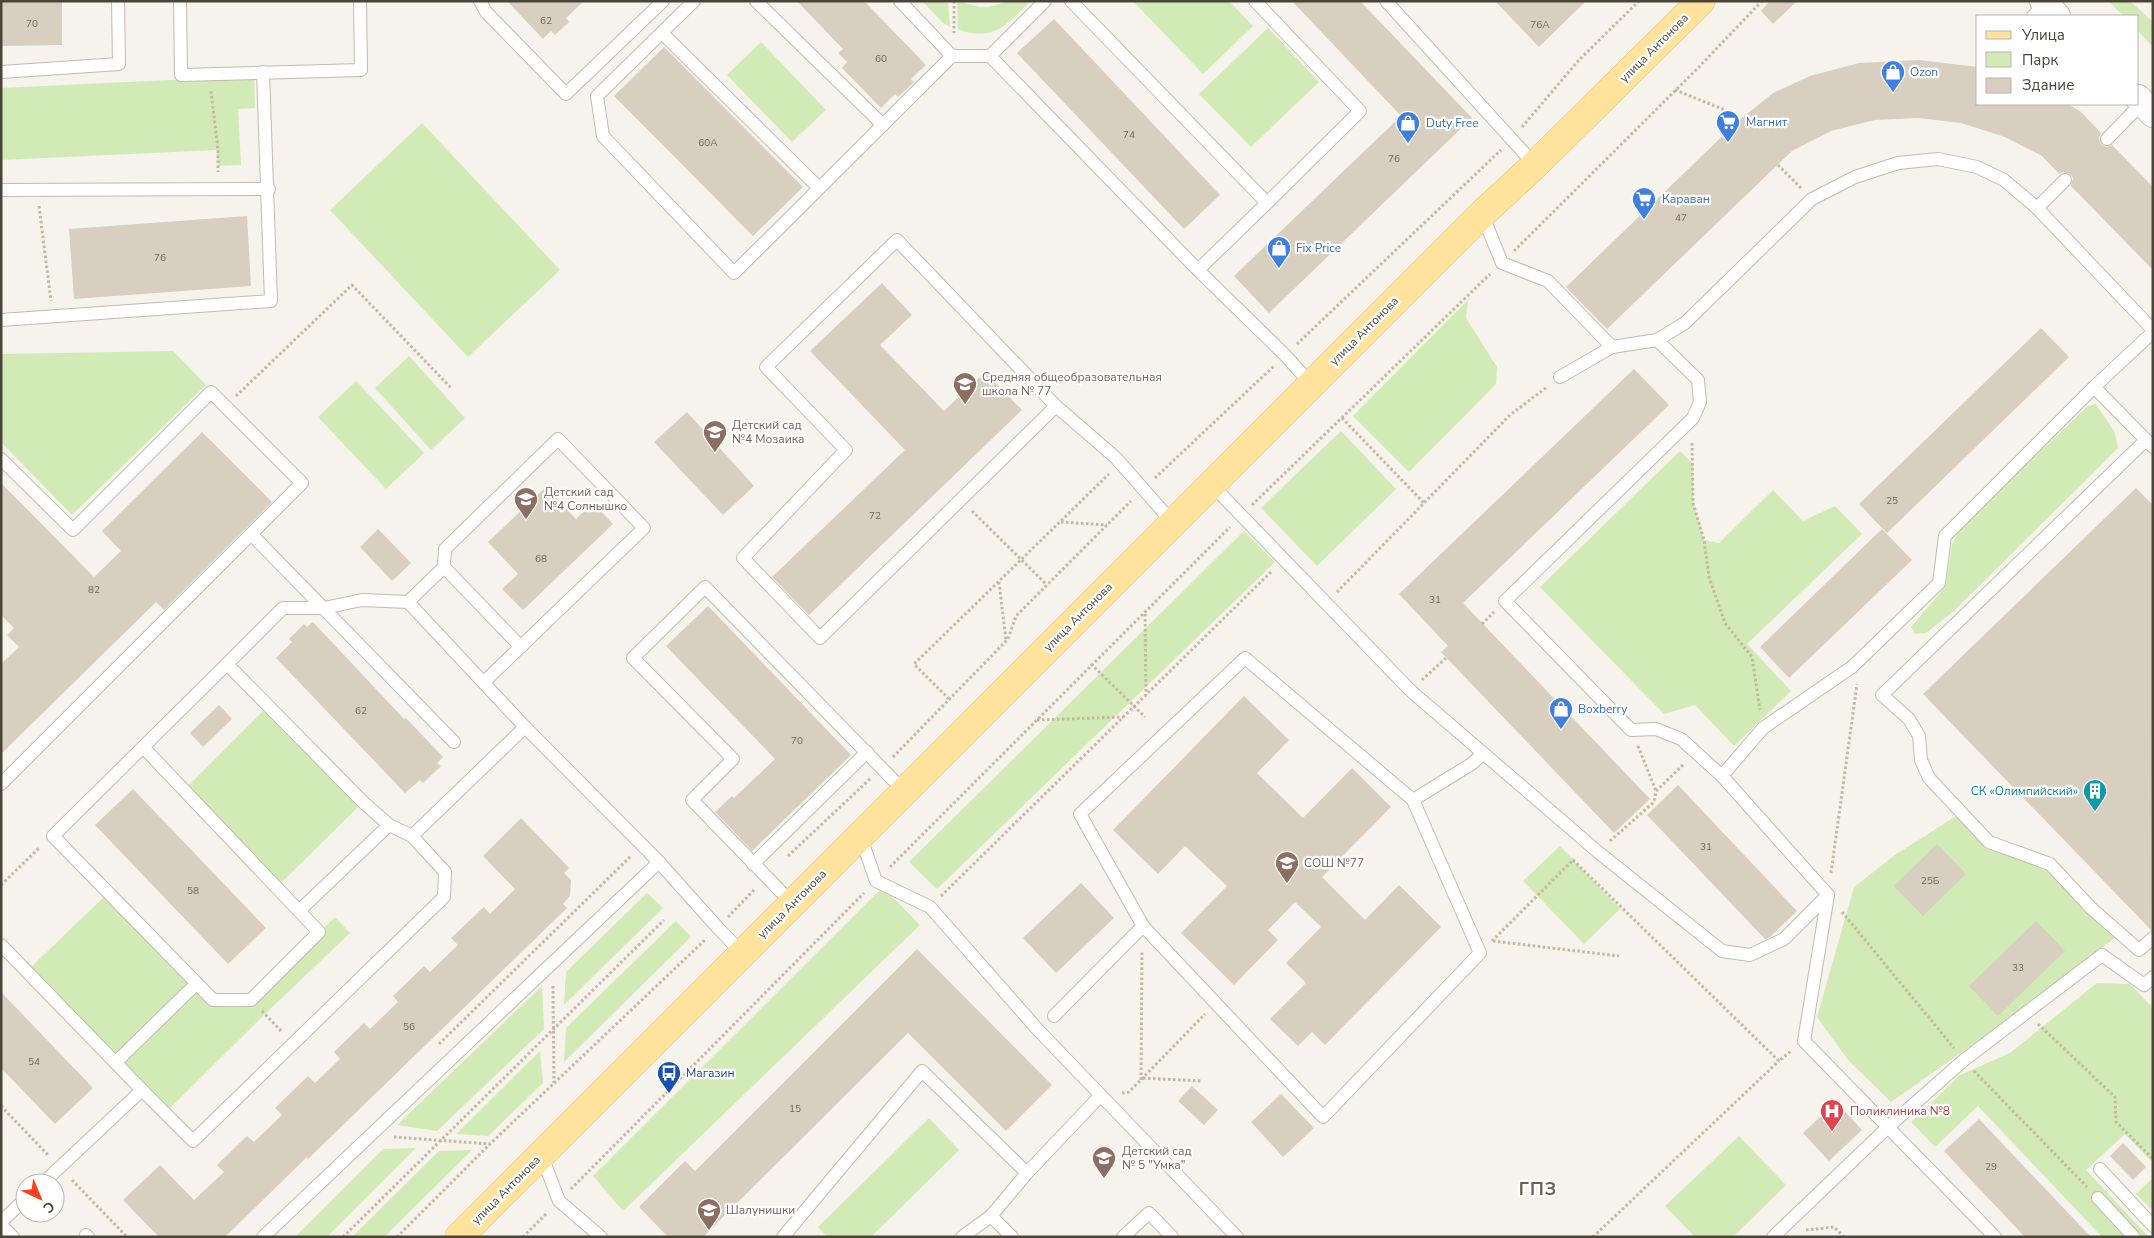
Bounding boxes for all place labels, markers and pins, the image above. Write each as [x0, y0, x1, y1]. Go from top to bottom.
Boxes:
shop icon: Ozon [1880, 59, 1906, 93]
place label: Ozon [1910, 64, 1938, 80]
supermarket icon: Магнит [1715, 109, 1741, 143]
shop icon: Duty Free [1395, 110, 1421, 144]
place label: Магнит [1746, 114, 1788, 130]
place label: Duty Free [1426, 115, 1479, 131]
supermarket icon: Караван [1631, 186, 1657, 220]
place label: Караван [1662, 191, 1710, 207]
shop icon: Fix Price [1266, 235, 1292, 269]
place label: Fix Price [1296, 240, 1341, 256]
place label: Средняя общеобразовательная школа № 77 [982, 369, 1162, 399]
school or university icon: Средняя общеобразовательная школа № 77 [952, 371, 978, 405]
place label: Детский сад №4 Мозаика [732, 417, 805, 447]
school or university icon: Детский сад №4 Мозаика [702, 419, 728, 453]
place label: Детский сад №4 Солнышко [544, 484, 627, 514]
school or university icon: Детский сад №4 Солнышко [513, 486, 539, 520]
shop icon: Boxberry [1548, 696, 1574, 730]
place label: Boxberry [1578, 701, 1628, 717]
building icon: СК «Олимпийский» [2082, 778, 2108, 812]
place label: СК «Олимпийский» [1971, 783, 2078, 799]
school or university icon: СОШ №77 [1274, 850, 1300, 884]
place label: СОШ №77 [1304, 855, 1364, 871]
bus stop icon: Магазин [656, 1060, 682, 1094]
place label: Магазин [686, 1065, 734, 1081]
hospital icon: Поликлиника №8 [1819, 1098, 1845, 1132]
place label: Поликлиника №8 [1850, 1103, 1950, 1119]
place label: Детский сад № 5 "Умка" [1122, 1143, 1191, 1173]
school or university icon: Детский сад № 5 "Умка" [1091, 1145, 1117, 1179]
school or university icon: Шалунишки [696, 1197, 722, 1231]
place label: Шалунишки [726, 1202, 795, 1218]

